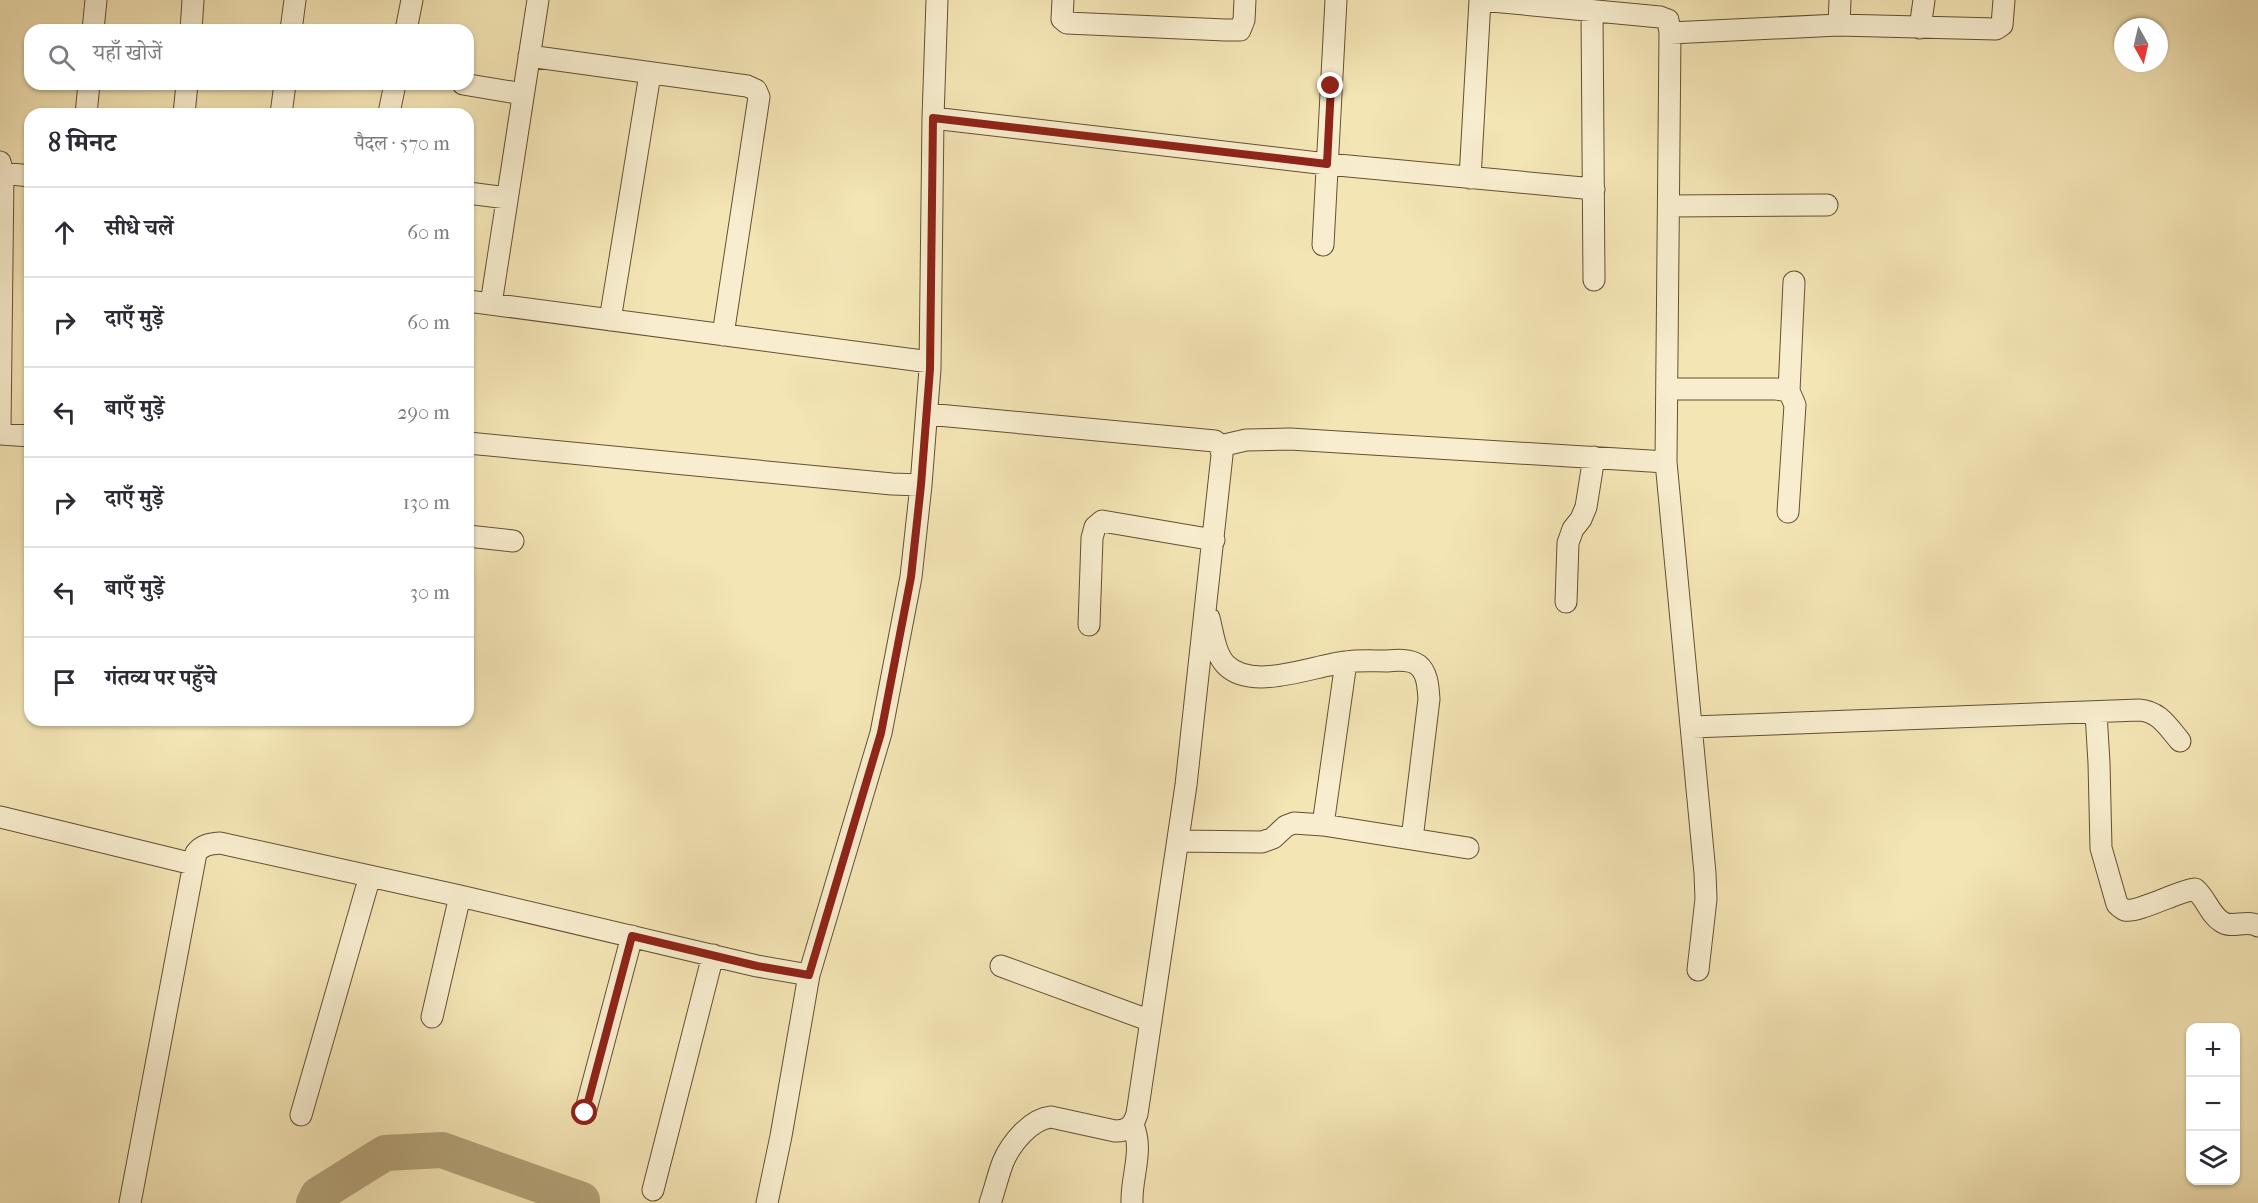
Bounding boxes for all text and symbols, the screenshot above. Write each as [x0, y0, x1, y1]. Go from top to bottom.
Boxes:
north arrow [2114, 18, 2168, 72]
search box [24, 24, 474, 90]
text: यहाँ खोजें [93, 40, 162, 66]
icon: search [45, 41, 78, 74]
route end [1317, 72, 1343, 98]
text: 8 मिनट [48, 127, 116, 158]
text: पैदल · 570 m [355, 132, 450, 155]
text: सीधे चलें [105, 215, 174, 241]
icon: ahead [48, 216, 81, 249]
text: 60 m [407, 221, 450, 244]
text: दाएँ मुड़ें [105, 305, 164, 331]
icon: right [48, 306, 81, 339]
text: 60 m [407, 311, 450, 334]
text: बाएँ मुड़ें [105, 395, 164, 421]
icon: left [48, 396, 81, 429]
text: 290 m [397, 401, 450, 424]
text: दाएँ मुड़ें [105, 485, 164, 511]
icon: right [48, 486, 81, 519]
text: 130 m [403, 491, 450, 514]
text: बाएँ मुड़ें [105, 575, 164, 601]
icon: left [48, 576, 81, 609]
text: 30 m [410, 581, 450, 604]
text: गंतव्य पर पहुँचे [105, 665, 216, 691]
icon: arrive [48, 666, 81, 699]
map controls [2186, 1023, 2240, 1185]
button: + [2186, 1023, 2240, 1077]
button: − [2186, 1077, 2240, 1131]
route start [571, 1099, 597, 1125]
button: layers [2186, 1131, 2240, 1185]

